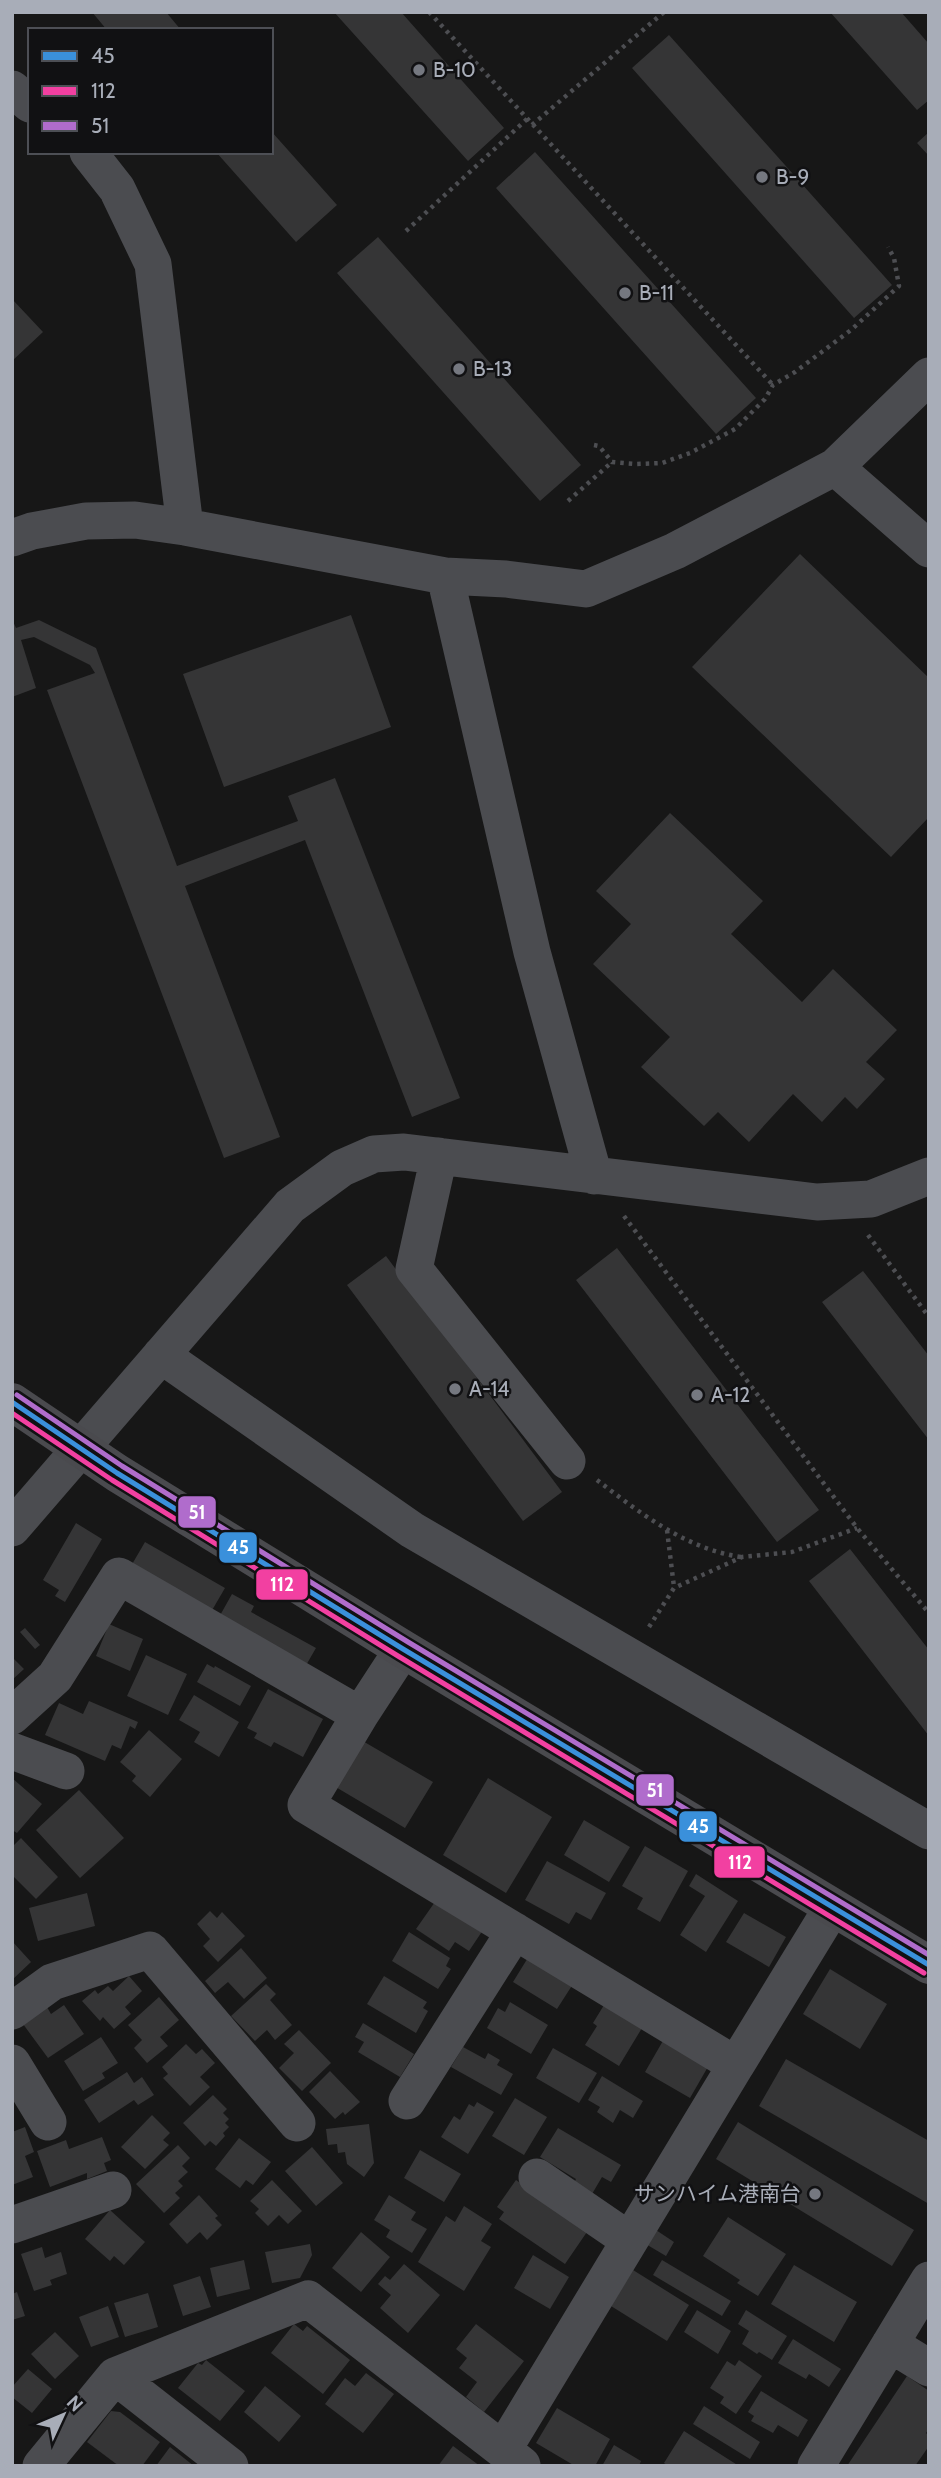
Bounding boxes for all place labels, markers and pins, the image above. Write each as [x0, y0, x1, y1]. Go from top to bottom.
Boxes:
place label: B-10 [433, 57, 476, 82]
marker: B-10 [411, 62, 427, 78]
place label: B-9 [776, 164, 809, 189]
marker: B-9 [754, 169, 770, 185]
place label: B-11 [639, 280, 674, 305]
marker: B-11 [617, 285, 633, 301]
place label: B-13 [473, 356, 512, 381]
marker: B-13 [451, 361, 467, 377]
place label: A-14 [469, 1376, 510, 1401]
marker: A-14 [447, 1381, 463, 1397]
place label: A-12 [711, 1382, 750, 1407]
marker: A-12 [689, 1387, 705, 1403]
place label: サンハイム港南台 [634, 2181, 801, 2206]
marker: サンハイム港南台 [807, 2186, 823, 2202]

